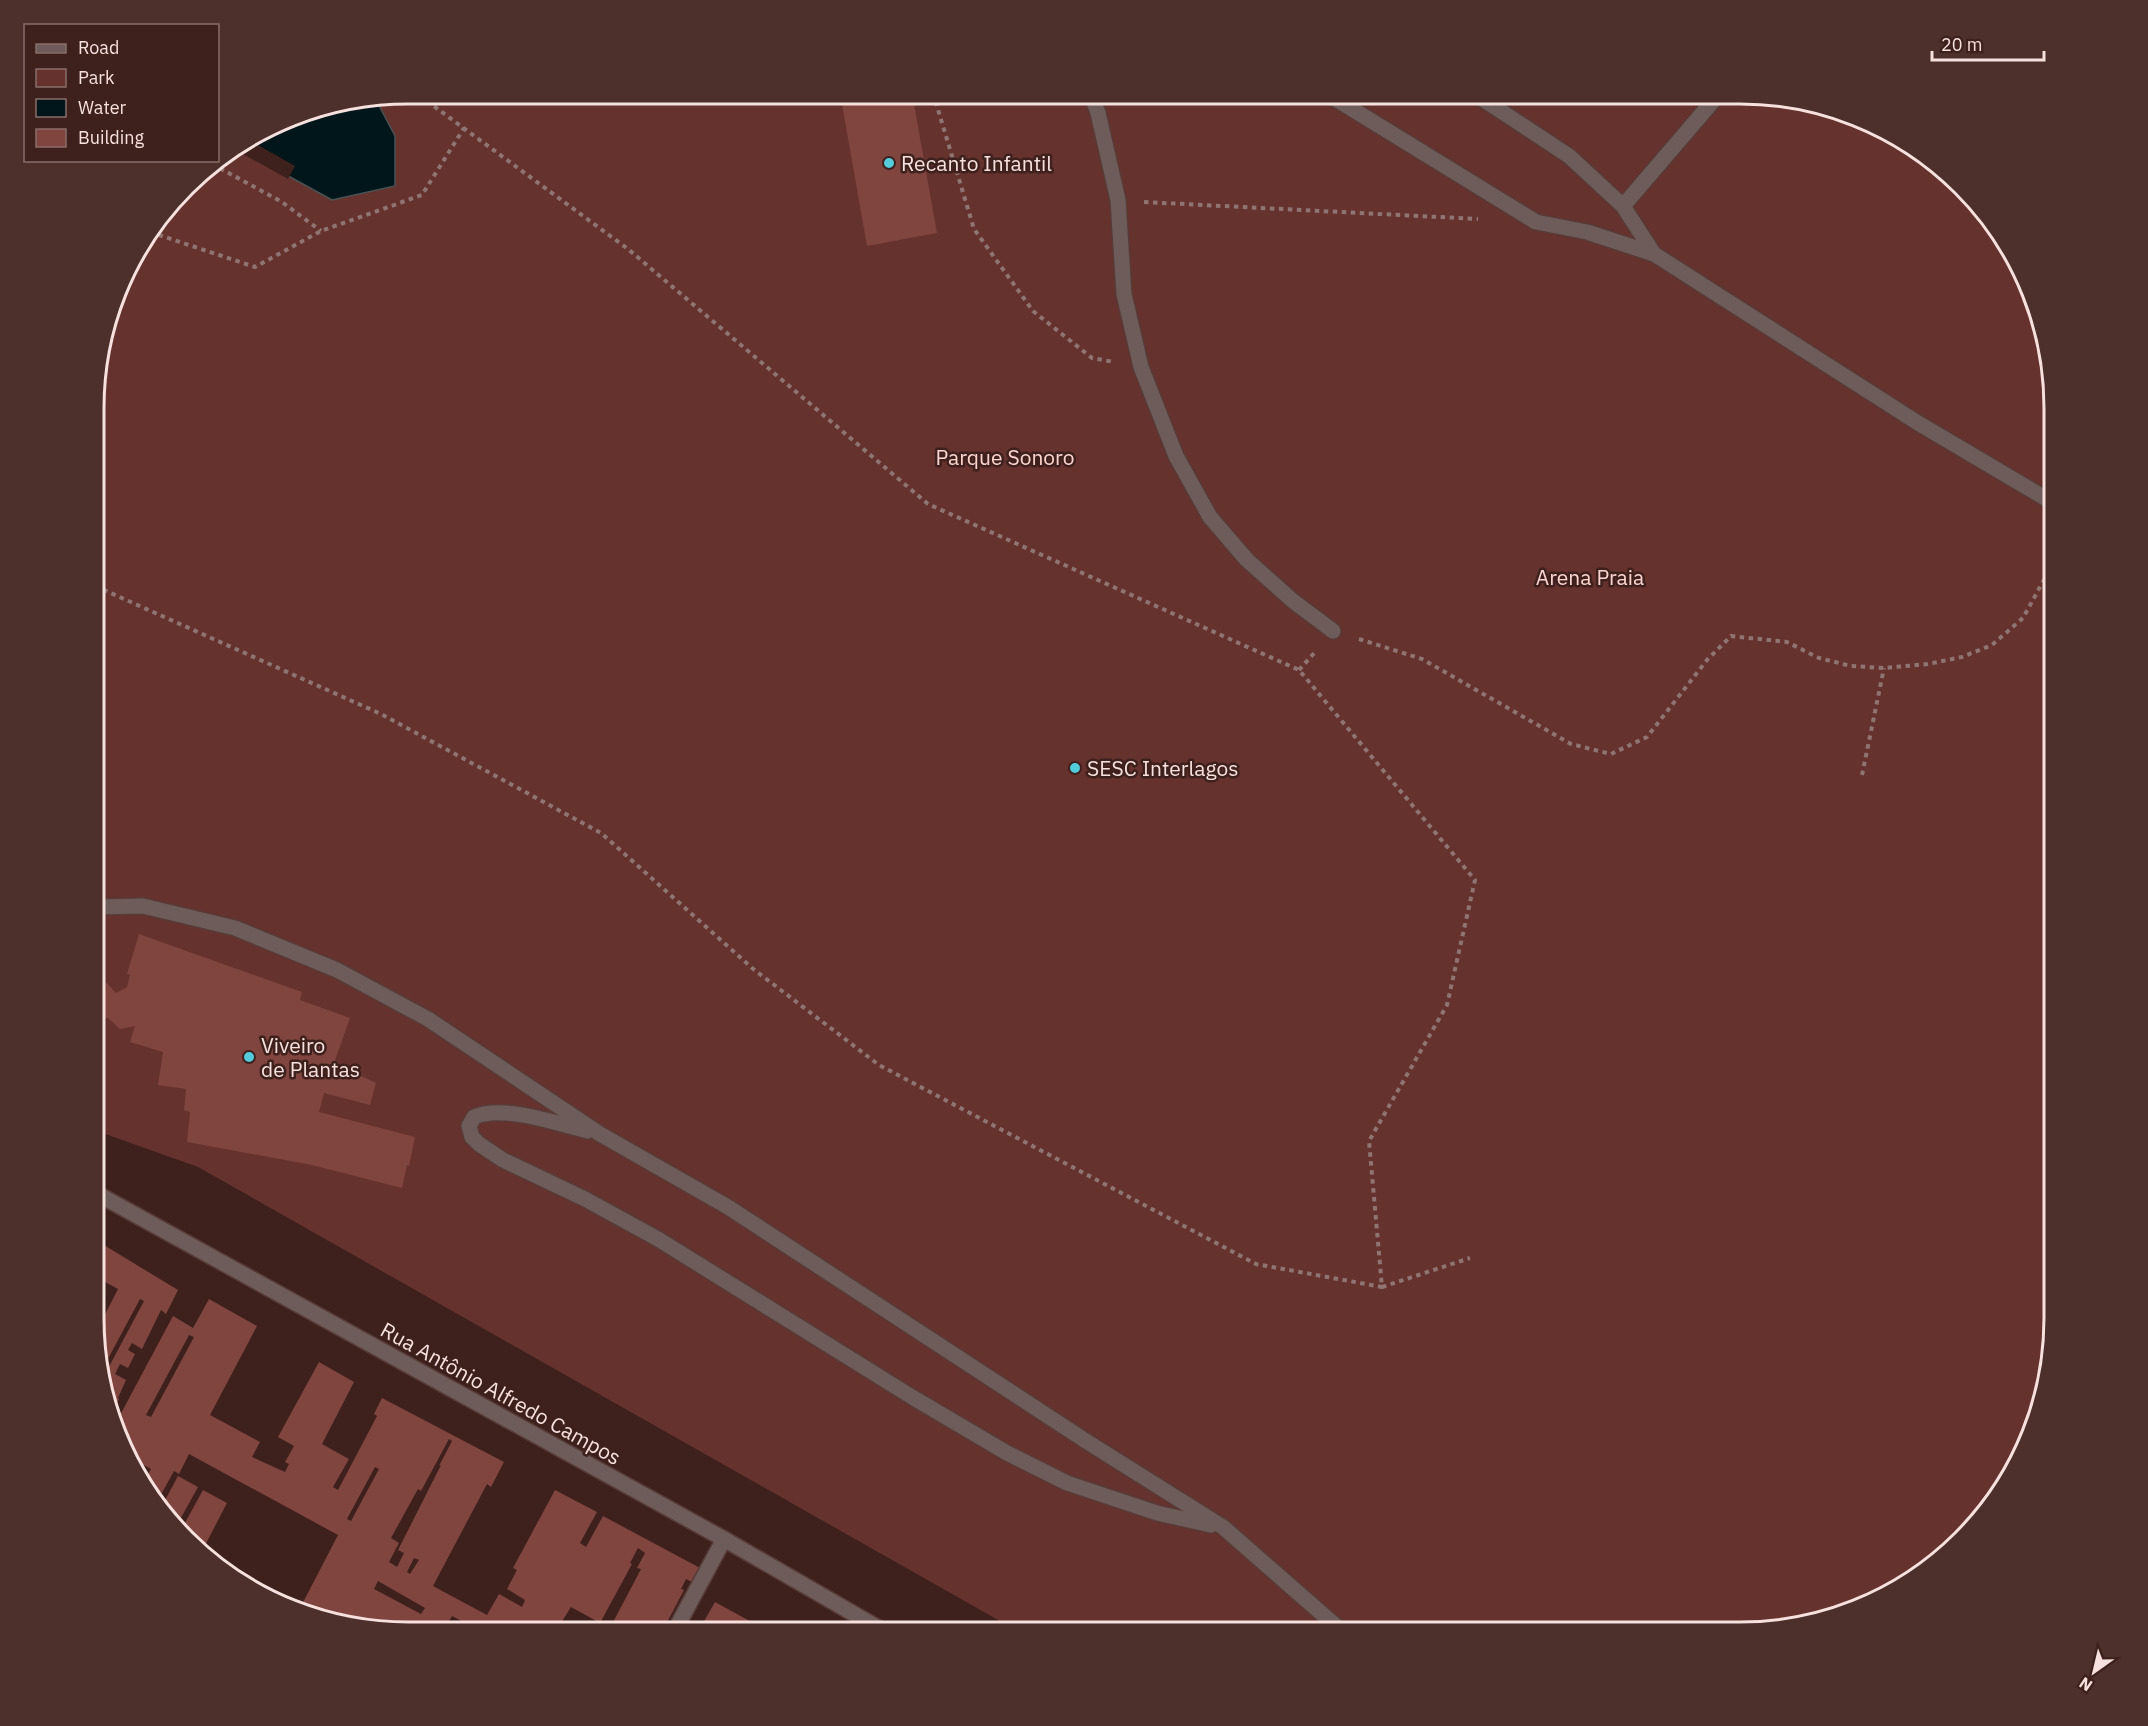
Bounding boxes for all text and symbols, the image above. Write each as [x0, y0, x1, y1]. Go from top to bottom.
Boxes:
legend [24, 24, 219, 162]
scale bar [1932, 24, 2044, 62]
text: 20 m [1941, 33, 1983, 56]
text: Road [78, 36, 119, 59]
text: Park [78, 66, 115, 89]
text: Water [78, 96, 127, 119]
text: Building [78, 126, 145, 149]
place label: Recanto Infantil [901, 149, 1052, 177]
marker: Recanto Infantil [882, 156, 896, 170]
park label: Parque Sonoro [936, 443, 1074, 471]
park label: Arena Praia [1536, 563, 1644, 591]
place label: SESC Interlagos [1087, 754, 1238, 782]
marker: SESC Interlagos [1068, 761, 1082, 775]
place label: Viveiro de Plantas [261, 1031, 360, 1083]
marker: Viveiro de Plantas [242, 1050, 256, 1064]
street label: Rua Antônio Alfredo Campos [376, 1315, 626, 1471]
north arrow [2064, 1642, 2124, 1702]
text: N [2075, 1673, 2096, 1696]

